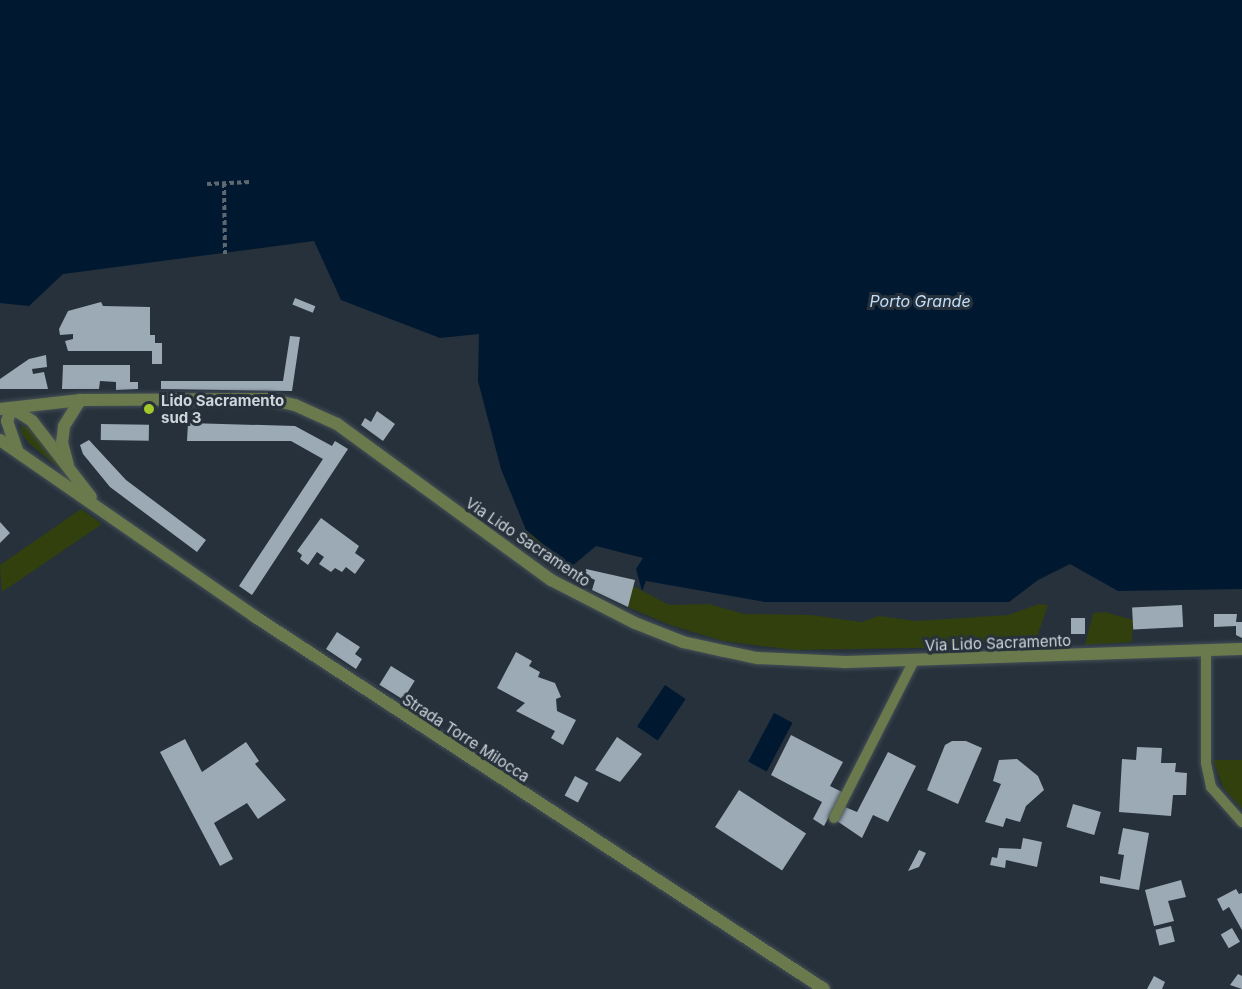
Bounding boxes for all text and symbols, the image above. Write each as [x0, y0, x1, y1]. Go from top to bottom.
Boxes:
water label: Porto Grande [869, 291, 971, 311]
place label: Lido Sacramento sud 3 [161, 391, 284, 426]
marker: Lido Sacramento sud 3 [142, 402, 156, 416]
street label: Via Lido Sacramento [462, 494, 594, 590]
street label: Via Lido Sacramento [925, 631, 1071, 655]
street label: Strada Torre Milocca [399, 690, 533, 786]

